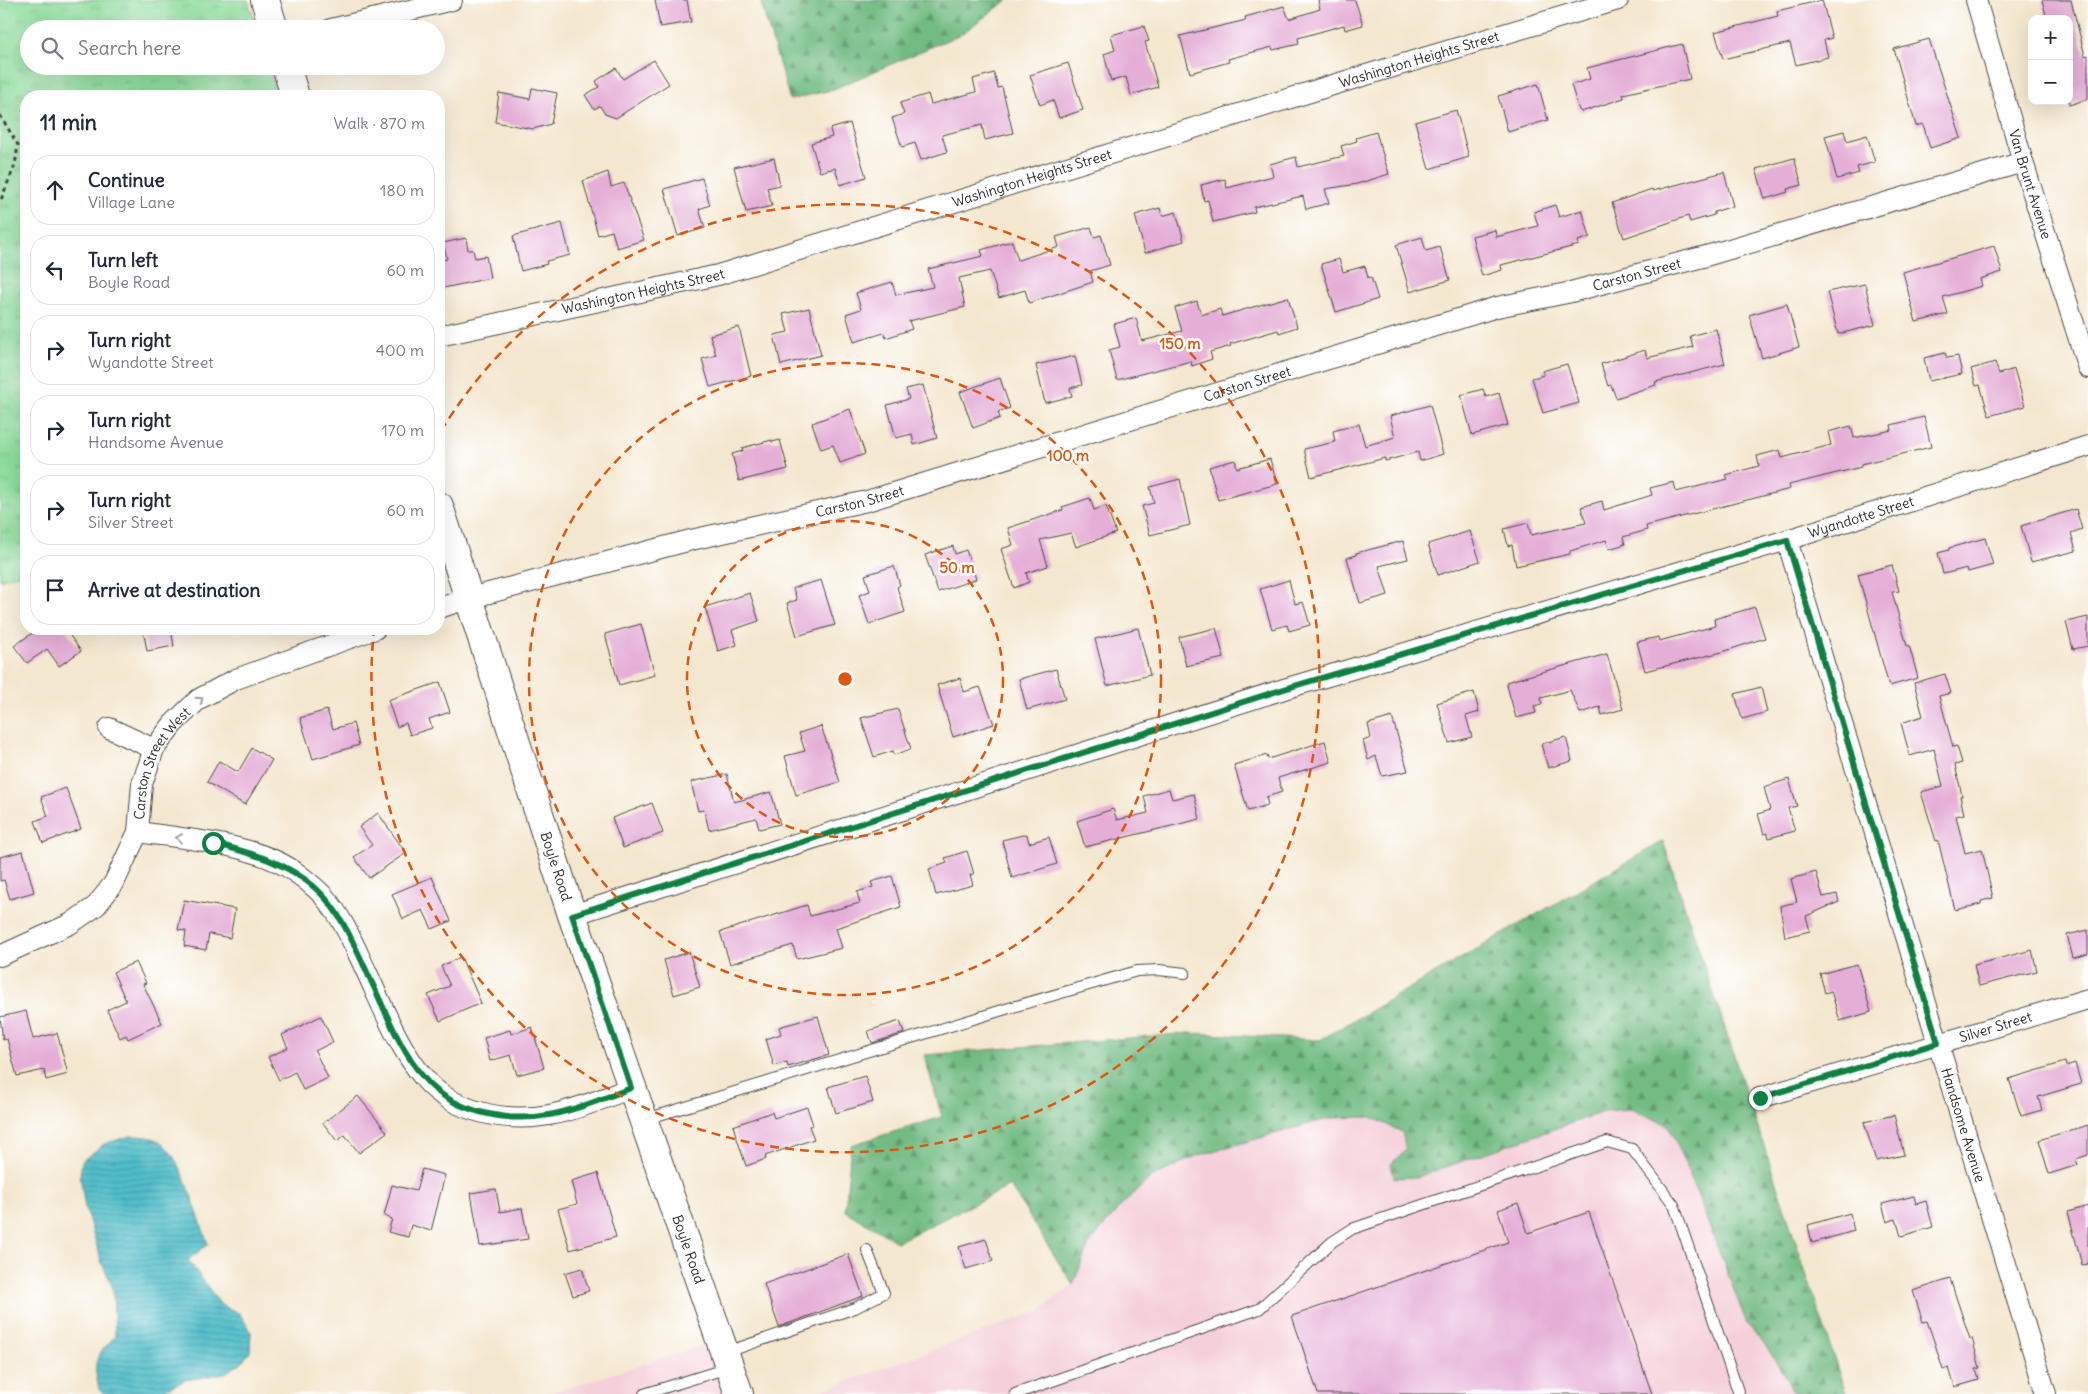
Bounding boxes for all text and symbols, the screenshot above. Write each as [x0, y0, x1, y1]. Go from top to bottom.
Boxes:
map controls [2028, 15, 2073, 105]
button: + [2028, 15, 2073, 60]
search box [20, 20, 445, 75]
street label: Washington Heights Street [1337, 27, 1501, 92]
icon: search [38, 34, 66, 62]
text: Search here [78, 36, 181, 60]
button: − [2028, 60, 2073, 105]
text: 11 min [40, 109, 97, 136]
text: Walk · 870 m [334, 113, 425, 133]
street label: Van Brunt Avenue [2005, 127, 2056, 241]
street label: Washington Heights Street [950, 145, 1114, 211]
text: Continue [88, 168, 165, 192]
icon: ahead [41, 176, 69, 204]
text: 180 m [380, 180, 424, 200]
text: Village Lane [88, 192, 175, 212]
text: Turn left [88, 248, 158, 272]
street label: Carston Street [1591, 254, 1683, 295]
icon: left [41, 256, 69, 284]
text: 60 m [386, 260, 424, 280]
street label: Washington Heights Street [560, 264, 727, 318]
text: Boyle Road [88, 272, 170, 292]
text: Turn right [88, 328, 171, 352]
text: 150 m [1159, 334, 1201, 353]
icon: right [41, 336, 69, 364]
text: 400 m [376, 340, 424, 360]
text: Wyandotte Street [88, 352, 214, 372]
street label: Carston Street [1201, 362, 1293, 406]
text: Turn right [88, 408, 171, 432]
icon: right [41, 416, 69, 444]
text: 170 m [381, 420, 424, 440]
text: Handsome Avenue [88, 432, 224, 452]
text: 100 m [1047, 446, 1089, 465]
street label: Carston Street [814, 481, 906, 521]
text: Turn right [88, 488, 171, 512]
street label: Wyandotte Street [1806, 492, 1916, 542]
icon: right [41, 496, 69, 524]
text: 60 m [386, 500, 424, 520]
text: Silver Street [88, 512, 174, 532]
text: 50 m [939, 558, 975, 577]
icon: arrive [41, 576, 69, 604]
text: Arrive at destination [88, 578, 261, 602]
centre of rings [836, 670, 854, 688]
one-way arrow [194, 697, 204, 706]
street label: Carston Street West [130, 703, 194, 820]
street label: Boyle Road [537, 829, 576, 903]
route start [202, 832, 225, 855]
one-way arrow [174, 833, 182, 844]
street label: Silver Street [1957, 1007, 2034, 1046]
street label: Handsome Avenue [1937, 1066, 1989, 1184]
route end [1749, 1087, 1772, 1110]
street label: Boyle Road [668, 1212, 709, 1286]

